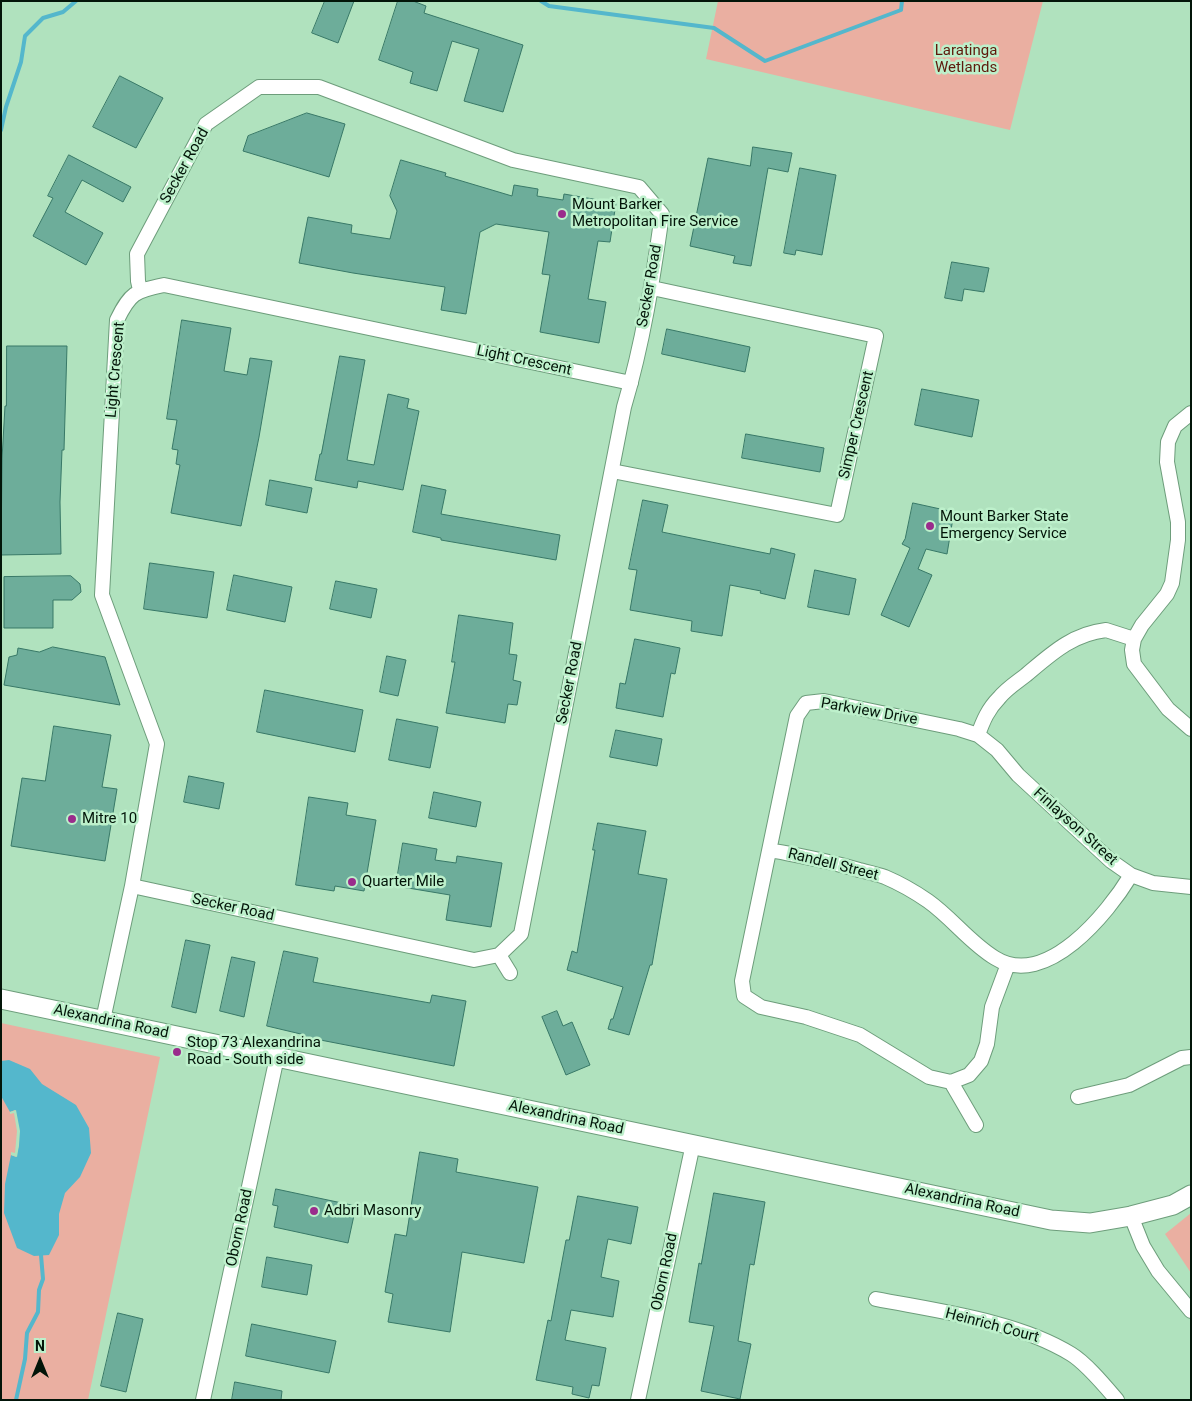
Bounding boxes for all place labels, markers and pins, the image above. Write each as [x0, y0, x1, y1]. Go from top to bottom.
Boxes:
place label: Mount Barker Metropolitan Fire Service [572, 196, 738, 231]
marker: Mount Barker Metropolitan Fire Service [556, 208, 568, 220]
place label: Mount Barker State Emergency Service [940, 508, 1068, 543]
marker: Mount Barker State Emergency Service [924, 520, 936, 532]
place label: Mitre 10 [82, 810, 137, 828]
marker: Mitre 10 [66, 813, 78, 825]
place label: Quarter Mile [362, 873, 444, 891]
marker: Quarter Mile [346, 876, 358, 888]
place label: Stop 73 Alexandrina Road - South side [187, 1034, 321, 1069]
marker: Stop 73 Alexandrina Road - South side [171, 1046, 183, 1058]
place label: Adbri Masonry [324, 1202, 421, 1220]
marker: Adbri Masonry [308, 1205, 320, 1217]

